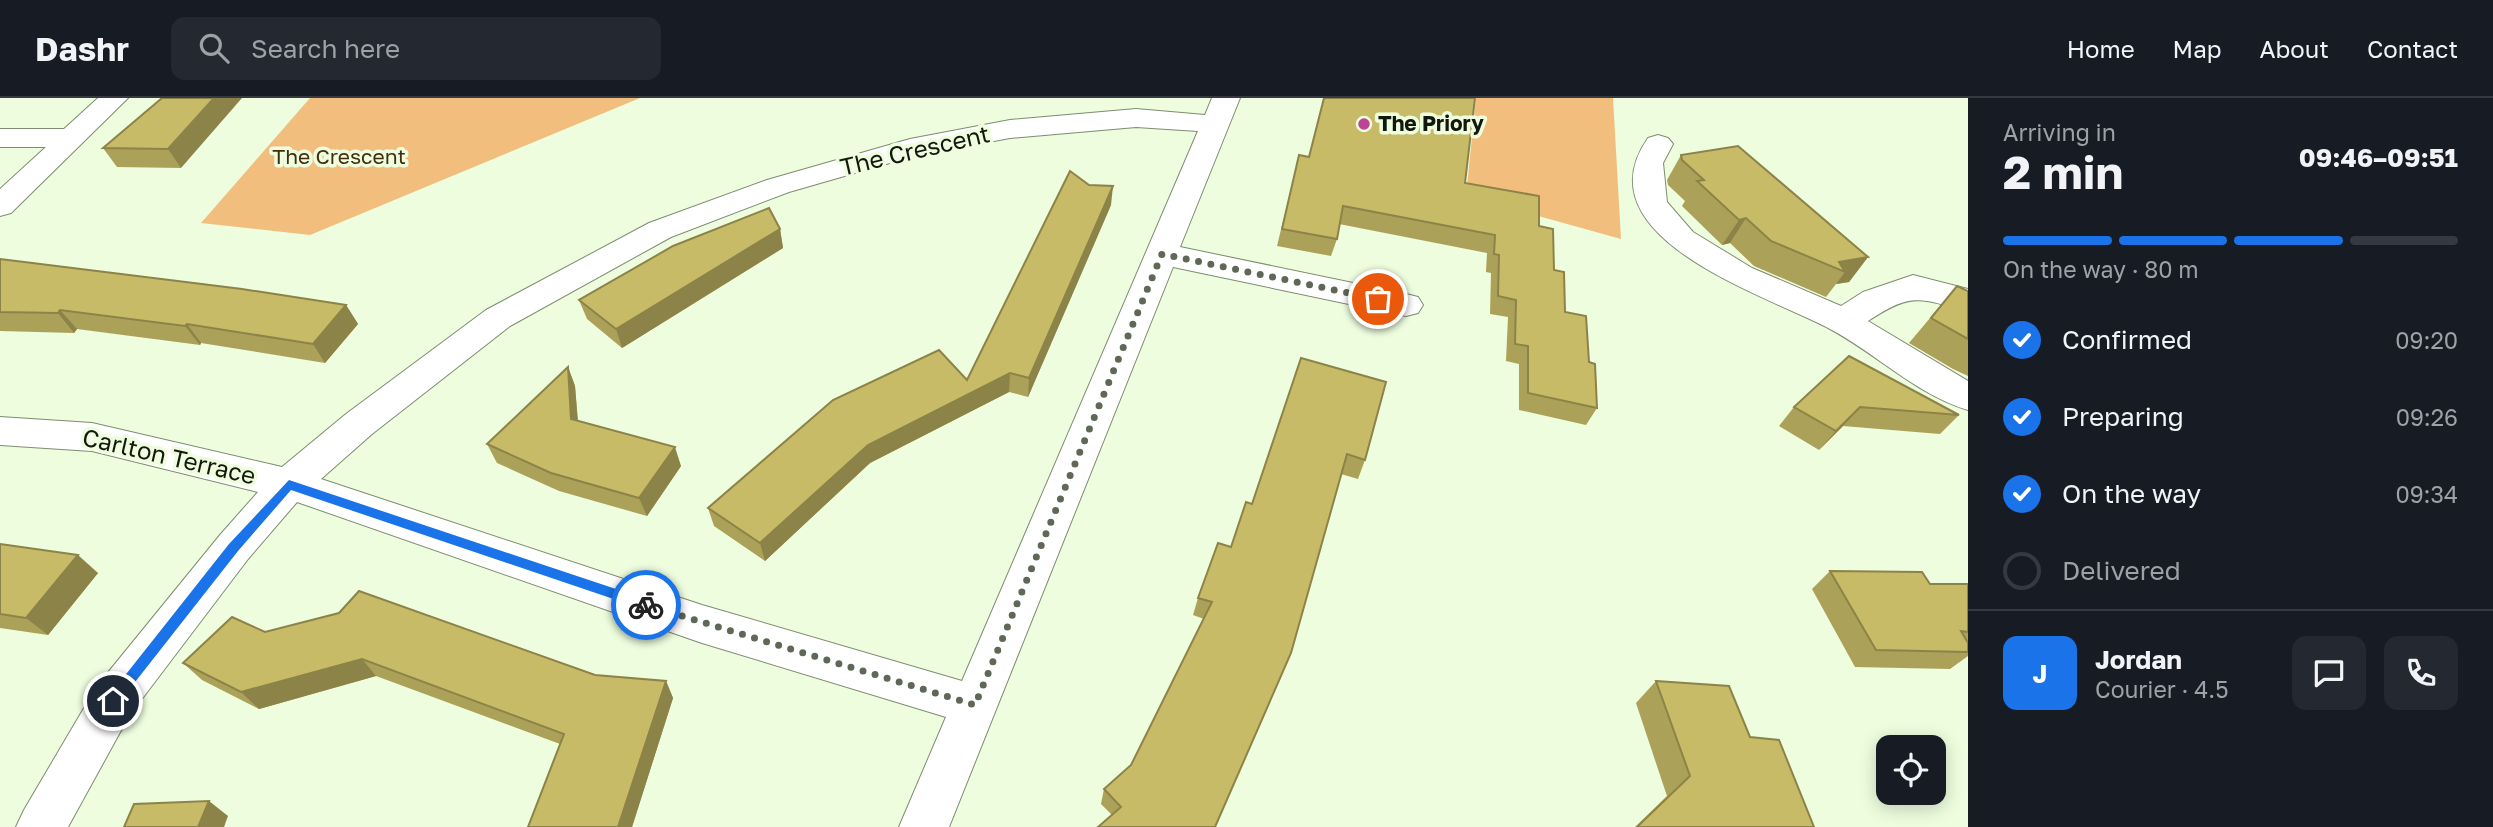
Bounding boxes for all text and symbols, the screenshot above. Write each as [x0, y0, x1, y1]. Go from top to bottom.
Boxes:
search box [171, 17, 661, 80]
text: Dashr [35, 29, 129, 68]
icon: search [195, 29, 233, 67]
text: Search here [251, 33, 400, 64]
text: Home [2067, 34, 2135, 63]
text: Map [2173, 34, 2222, 63]
text: About [2260, 34, 2329, 63]
text: Contact [2367, 34, 2458, 63]
place label: The Priory [1378, 110, 1484, 136]
marker: The Priory [1356, 116, 1372, 132]
street label: The Crescent [837, 118, 992, 181]
text: Arriving in [2003, 118, 2116, 146]
text: 09:46–09:51 [2299, 142, 2458, 173]
park label: The Crescent [272, 143, 406, 169]
text: 2 min [2003, 144, 2123, 199]
text: On the way · 80 m [2003, 255, 2199, 283]
pin [1348, 269, 1408, 329]
icon: bag [1359, 280, 1397, 318]
icon: check [2003, 321, 2041, 359]
text: Confirmed [2062, 324, 2192, 355]
text: 09:20 [2395, 326, 2458, 354]
icon: check [2003, 398, 2041, 436]
text: Preparing [2062, 401, 2184, 432]
text: 09:26 [2396, 403, 2458, 431]
street label: Carlton Terrace [80, 422, 259, 490]
icon: check [2003, 475, 2041, 513]
text: On the way [2062, 478, 2201, 509]
text: 09:34 [2395, 480, 2458, 508]
text: Delivered [2062, 555, 2181, 586]
courier [611, 570, 681, 640]
icon: bike [627, 586, 665, 624]
button: chat [2292, 636, 2366, 710]
button: phone [2384, 636, 2458, 710]
text: Jordan [2095, 644, 2182, 675]
text: J [2033, 658, 2047, 689]
pin [83, 671, 143, 731]
text: Courier · 4.5 [2095, 675, 2228, 703]
icon: home [94, 682, 132, 720]
map controls [1876, 735, 1946, 805]
button: locate [1876, 735, 1946, 805]

